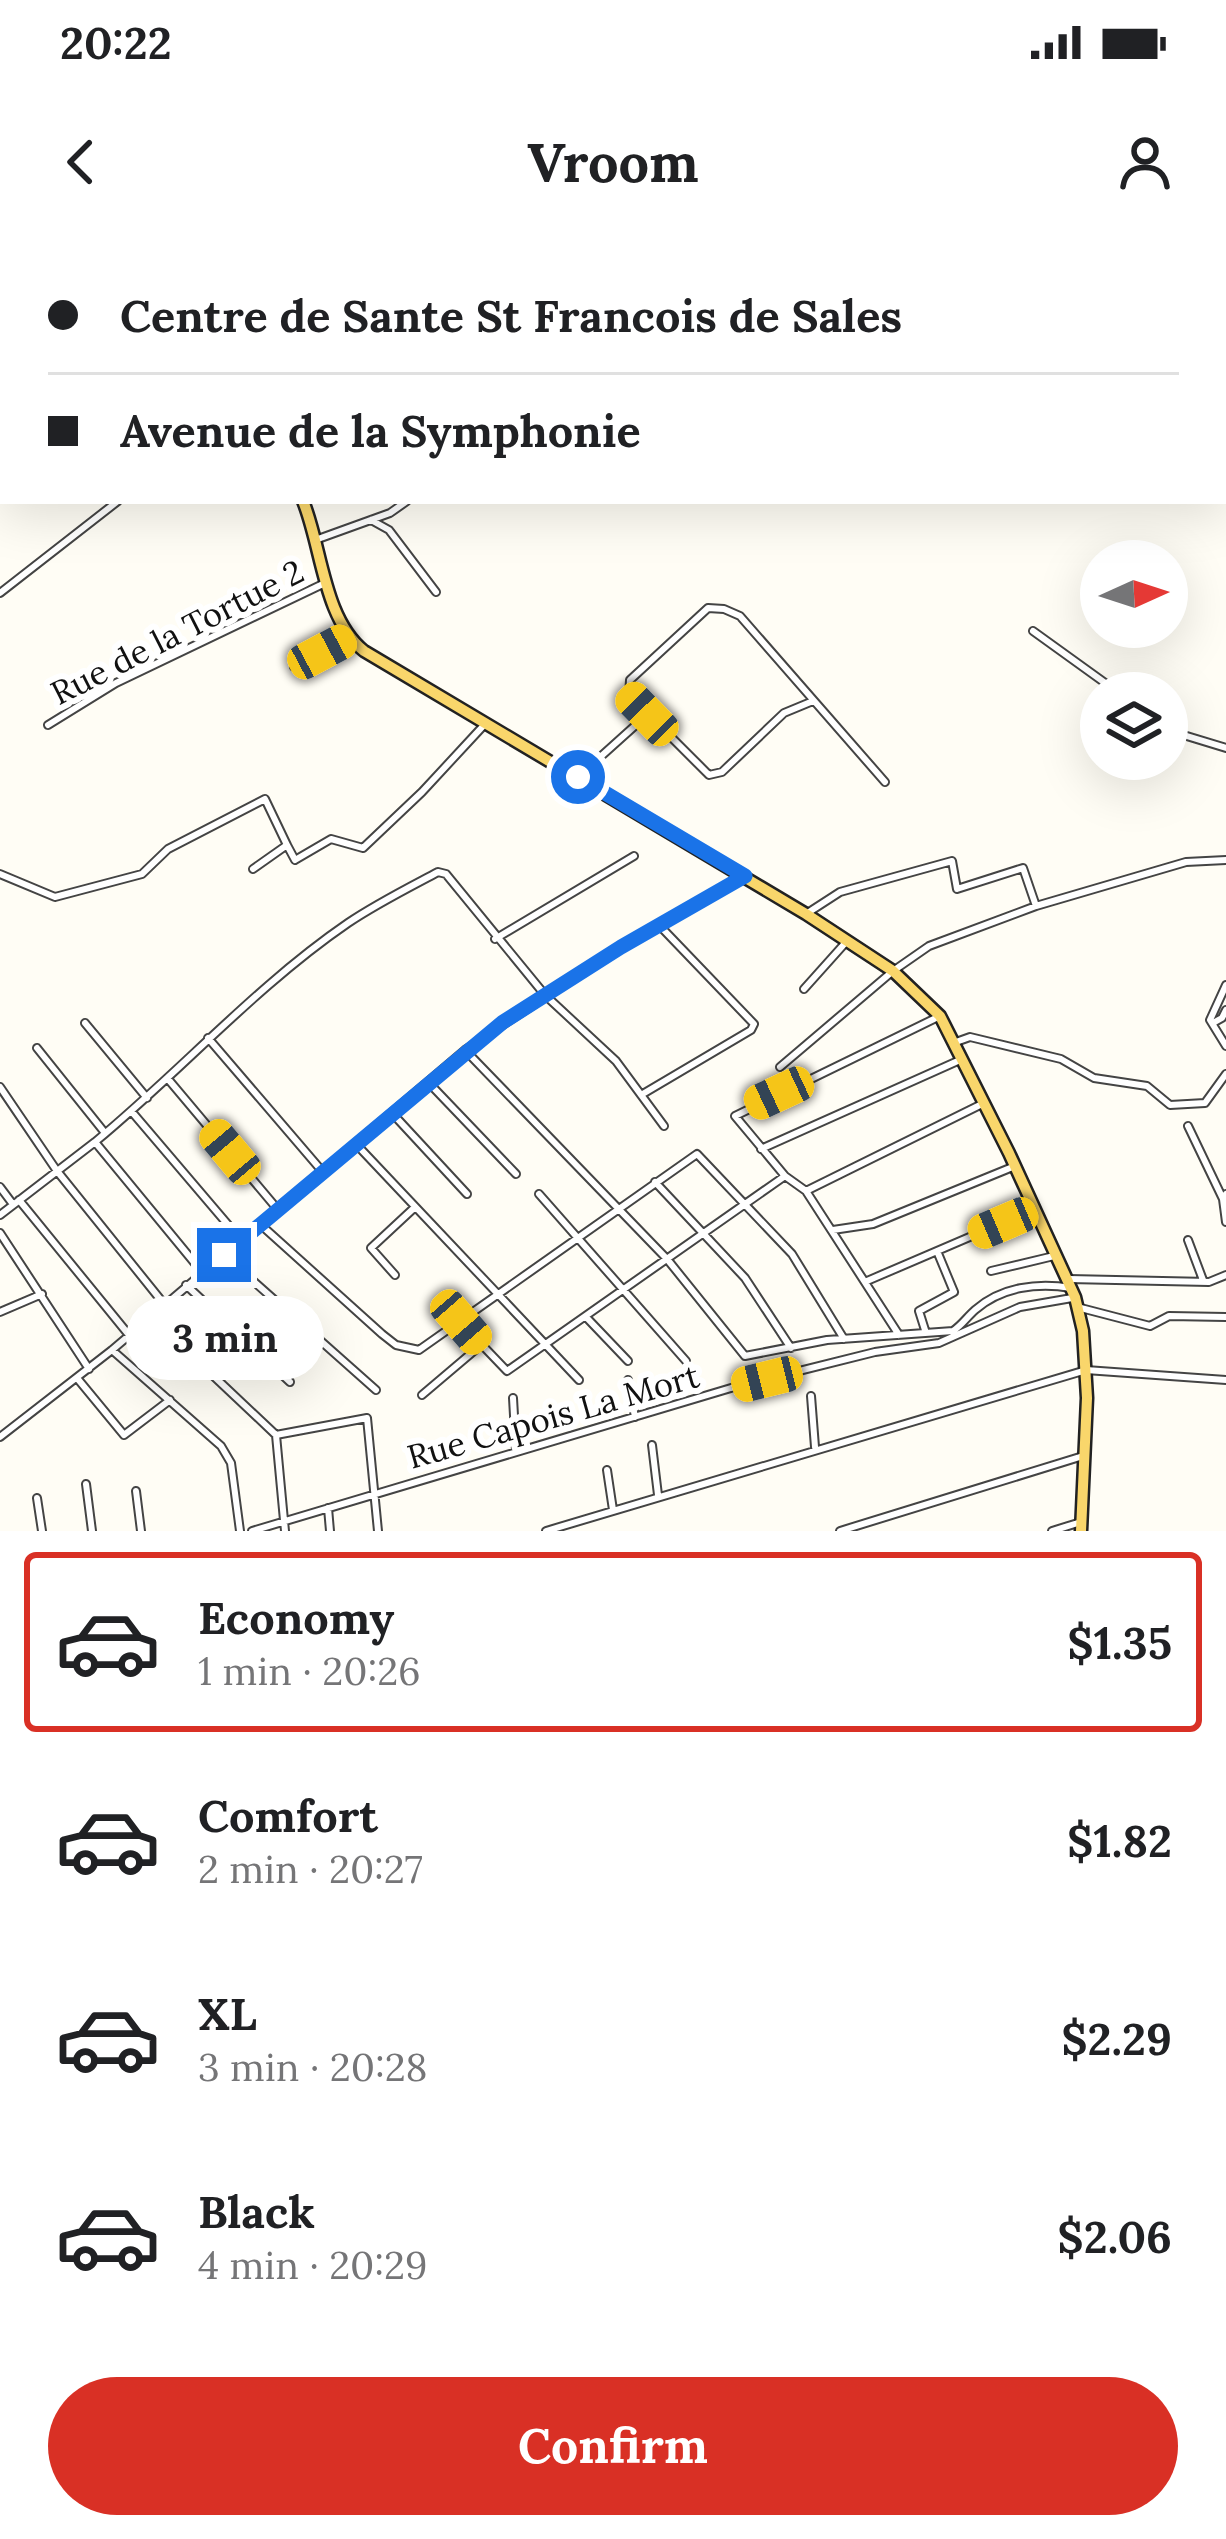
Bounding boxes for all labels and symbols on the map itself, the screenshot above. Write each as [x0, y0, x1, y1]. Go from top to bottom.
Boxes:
north arrow [1080, 540, 1188, 648]
street label: Rue de la Tortue 2 [44, 550, 310, 714]
car [282, 619, 362, 685]
car [609, 676, 685, 752]
route start [551, 750, 605, 804]
car [739, 1061, 819, 1125]
car [193, 1113, 267, 1191]
car [963, 1192, 1043, 1254]
route end [197, 1228, 251, 1282]
car [424, 1283, 498, 1361]
callout: 3 min [125, 1297, 323, 1381]
car [728, 1353, 806, 1405]
street label: Rue Capois La Mort [402, 1354, 704, 1478]

